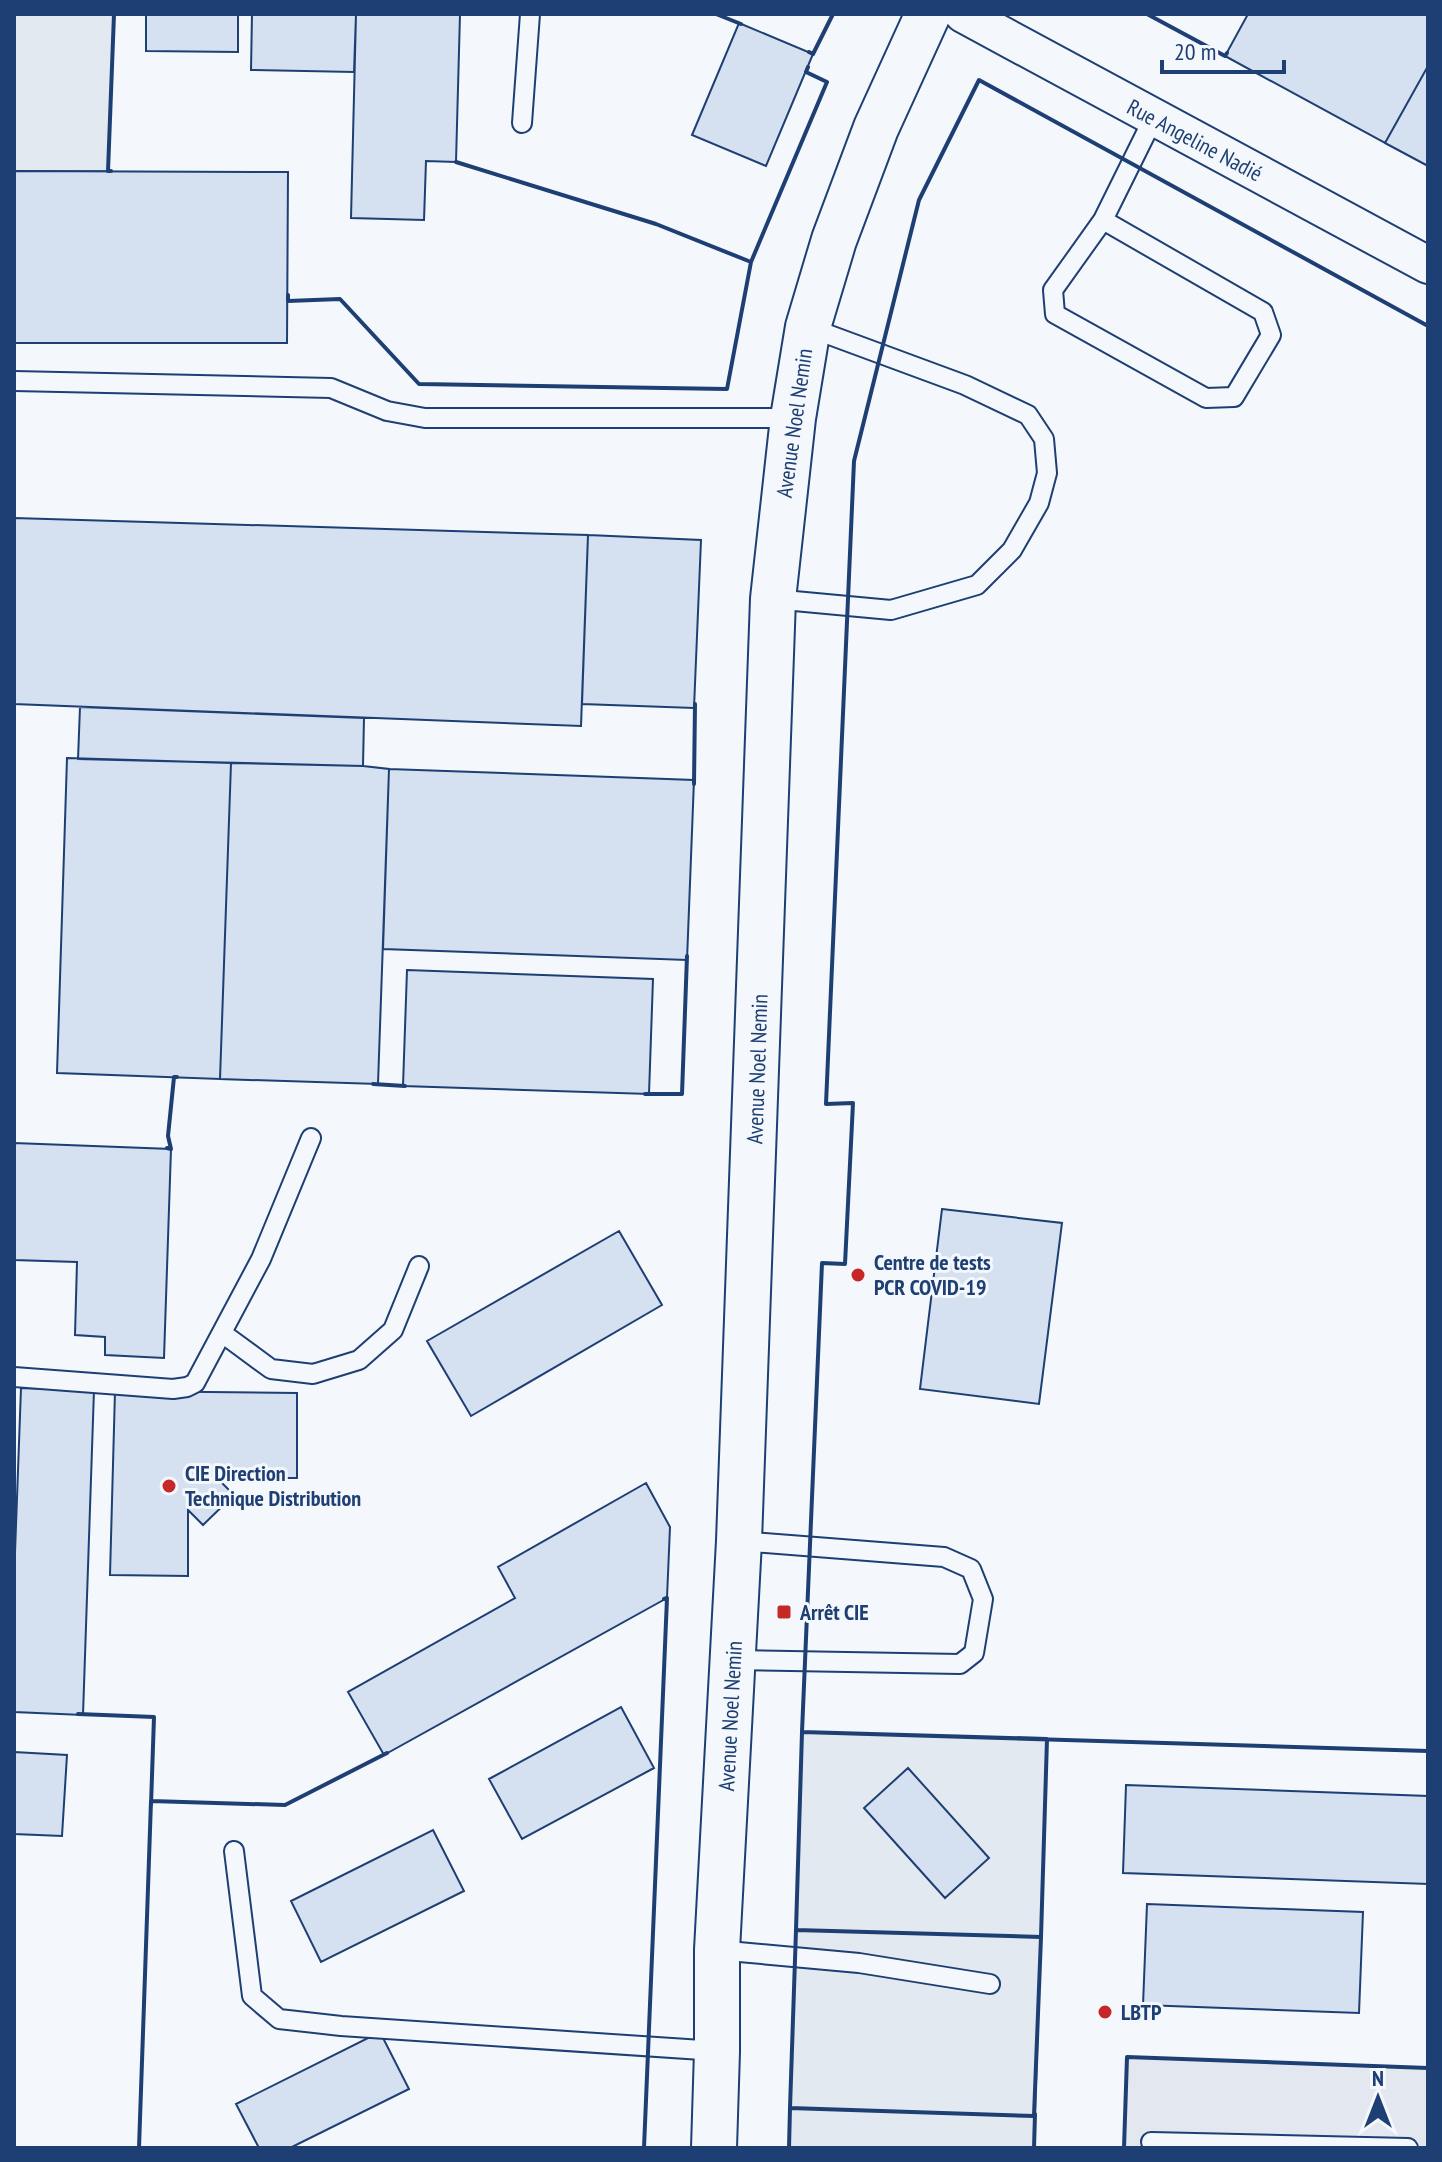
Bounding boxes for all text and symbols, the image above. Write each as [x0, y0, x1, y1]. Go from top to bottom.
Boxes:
scale bar [1162, 24, 1284, 74]
text: 20 m [1174, 36, 1216, 67]
street label: Rue Angeline Nadié [1123, 93, 1267, 187]
street label: Avenue Noel Nemin [770, 347, 818, 499]
street label: Avenue Noel Nemin [740, 993, 774, 1145]
place label: Centre de tests PCR COVID-19 [874, 1248, 991, 1301]
marker: Centre de tests PCR COVID-19 [849, 1266, 867, 1284]
place label: CIE Direction Technique Distribution [185, 1459, 361, 1512]
marker: CIE Direction Technique Distribution [160, 1477, 178, 1495]
place label: Arrêt CIE [799, 1598, 869, 1626]
marker: Arrêt CIE [775, 1603, 793, 1621]
street label: Avenue Noel Nemin [712, 1640, 748, 1792]
place label: LBTP [1121, 1998, 1162, 2026]
marker: LBTP [1096, 2003, 1114, 2021]
north arrow [1338, 2058, 1418, 2138]
text: N [1372, 2064, 1384, 2092]

